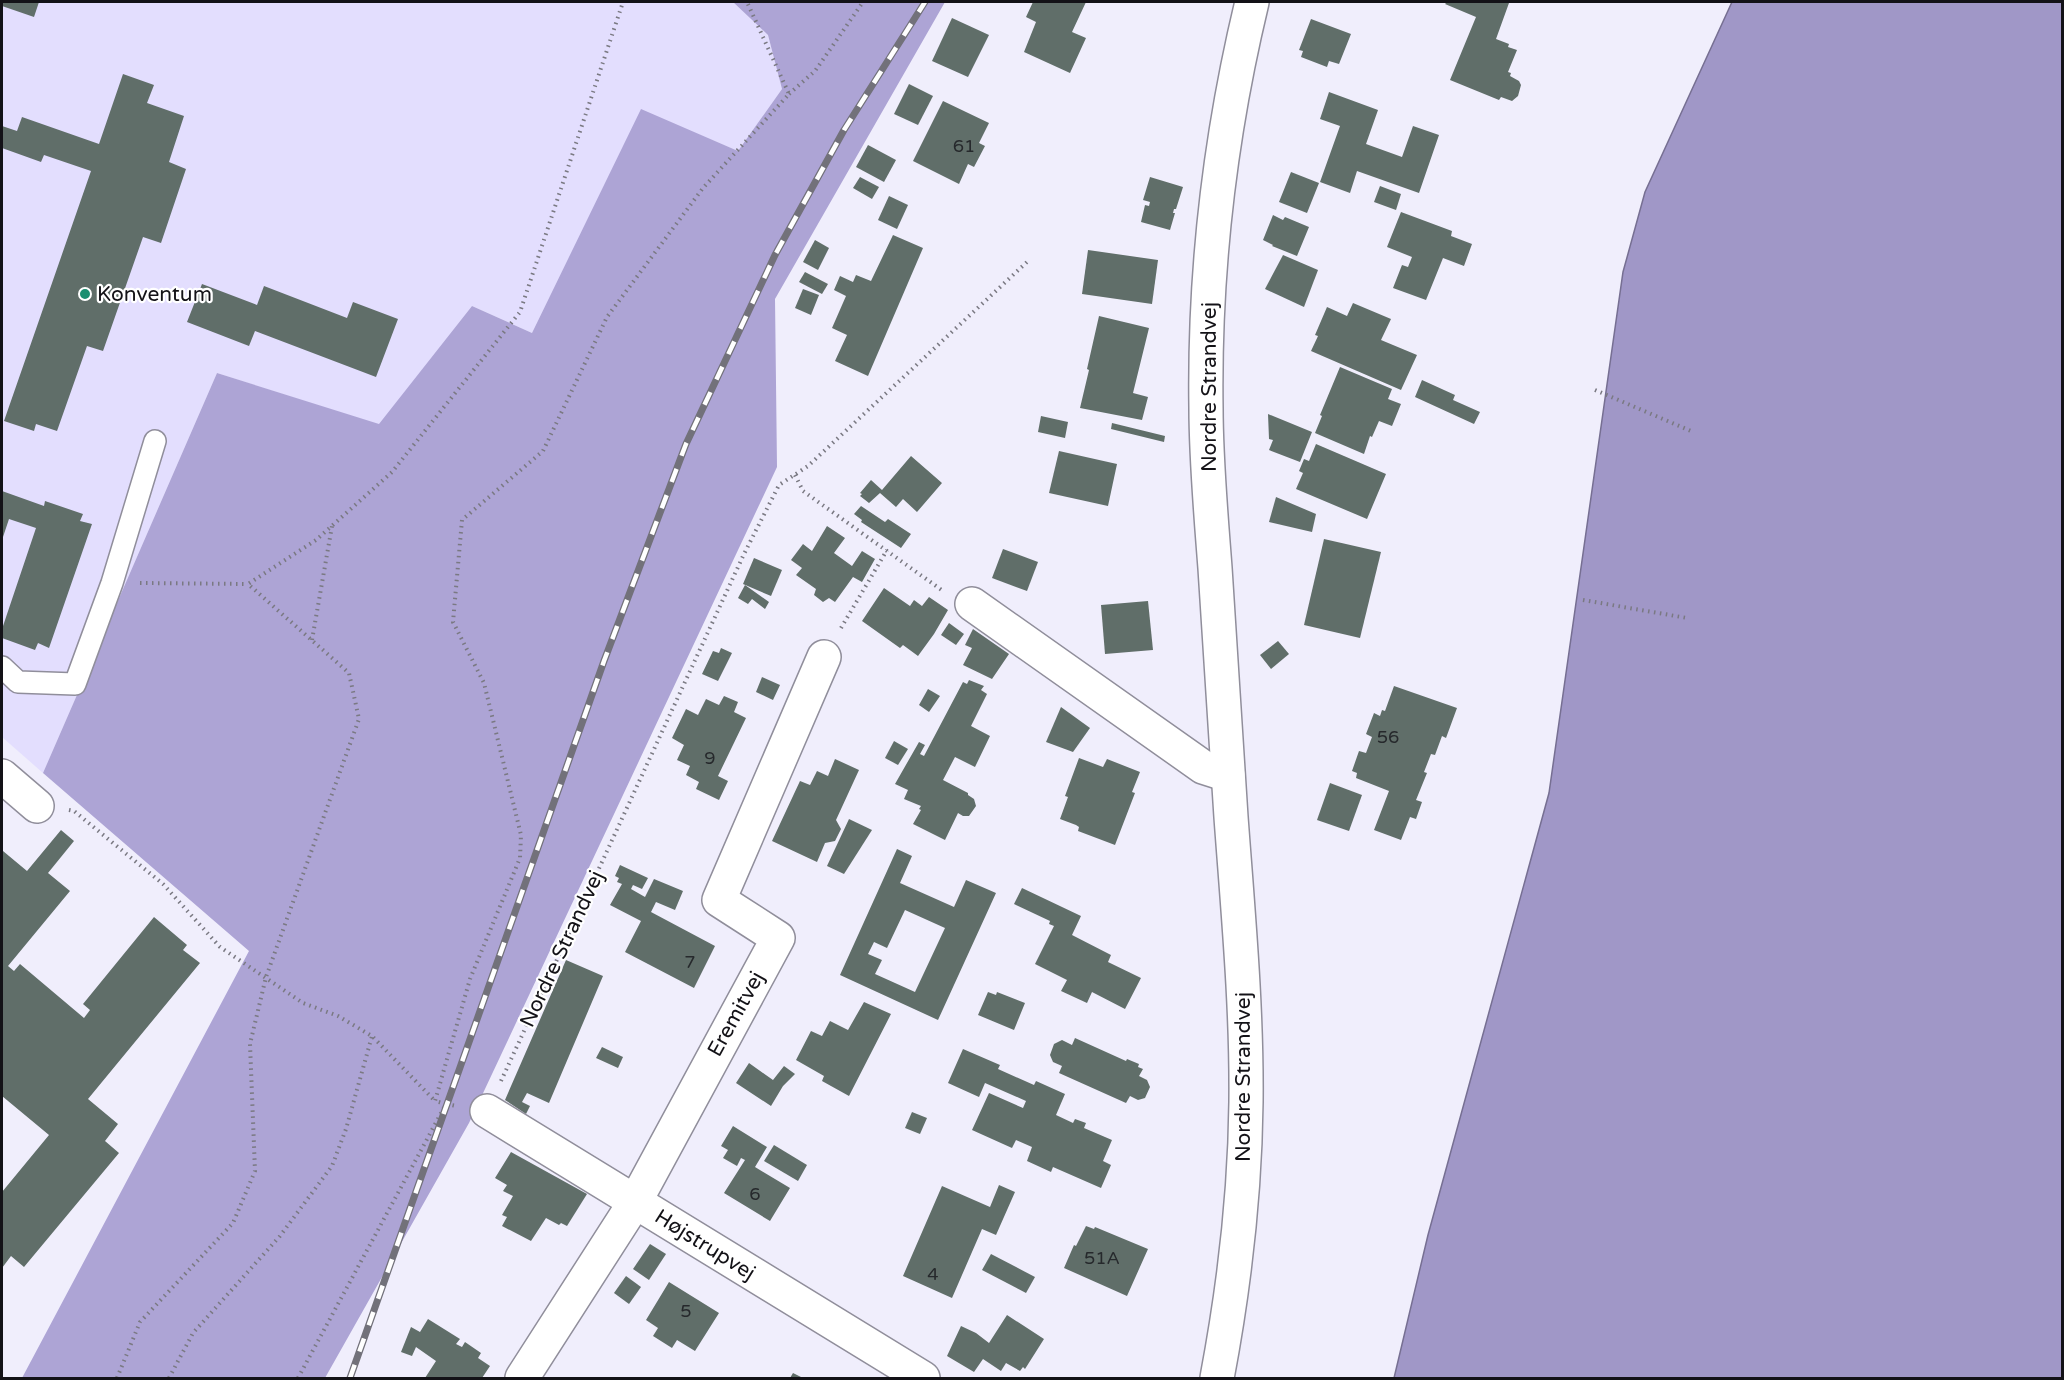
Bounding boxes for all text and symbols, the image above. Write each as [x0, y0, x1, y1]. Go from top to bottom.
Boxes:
house number: 61 [953, 135, 975, 157]
place label: Konventum [97, 282, 212, 307]
marker: Konventum [78, 287, 92, 301]
street label: Nordre Strandvej [1197, 302, 1222, 472]
house number: 56 [1377, 726, 1399, 748]
house number: 9 [704, 747, 716, 769]
street label: Nordre Strandvej [515, 867, 609, 1031]
house number: 7 [684, 951, 696, 973]
street label: Eremitvej [702, 967, 770, 1061]
street label: Nordre Strandvej [1231, 992, 1256, 1162]
house number: 6 [749, 1183, 761, 1205]
street label: Højstrupvej [650, 1204, 760, 1286]
house number: 51A [1084, 1247, 1120, 1269]
house number: 4 [927, 1263, 939, 1285]
house number: 5 [680, 1300, 692, 1322]

